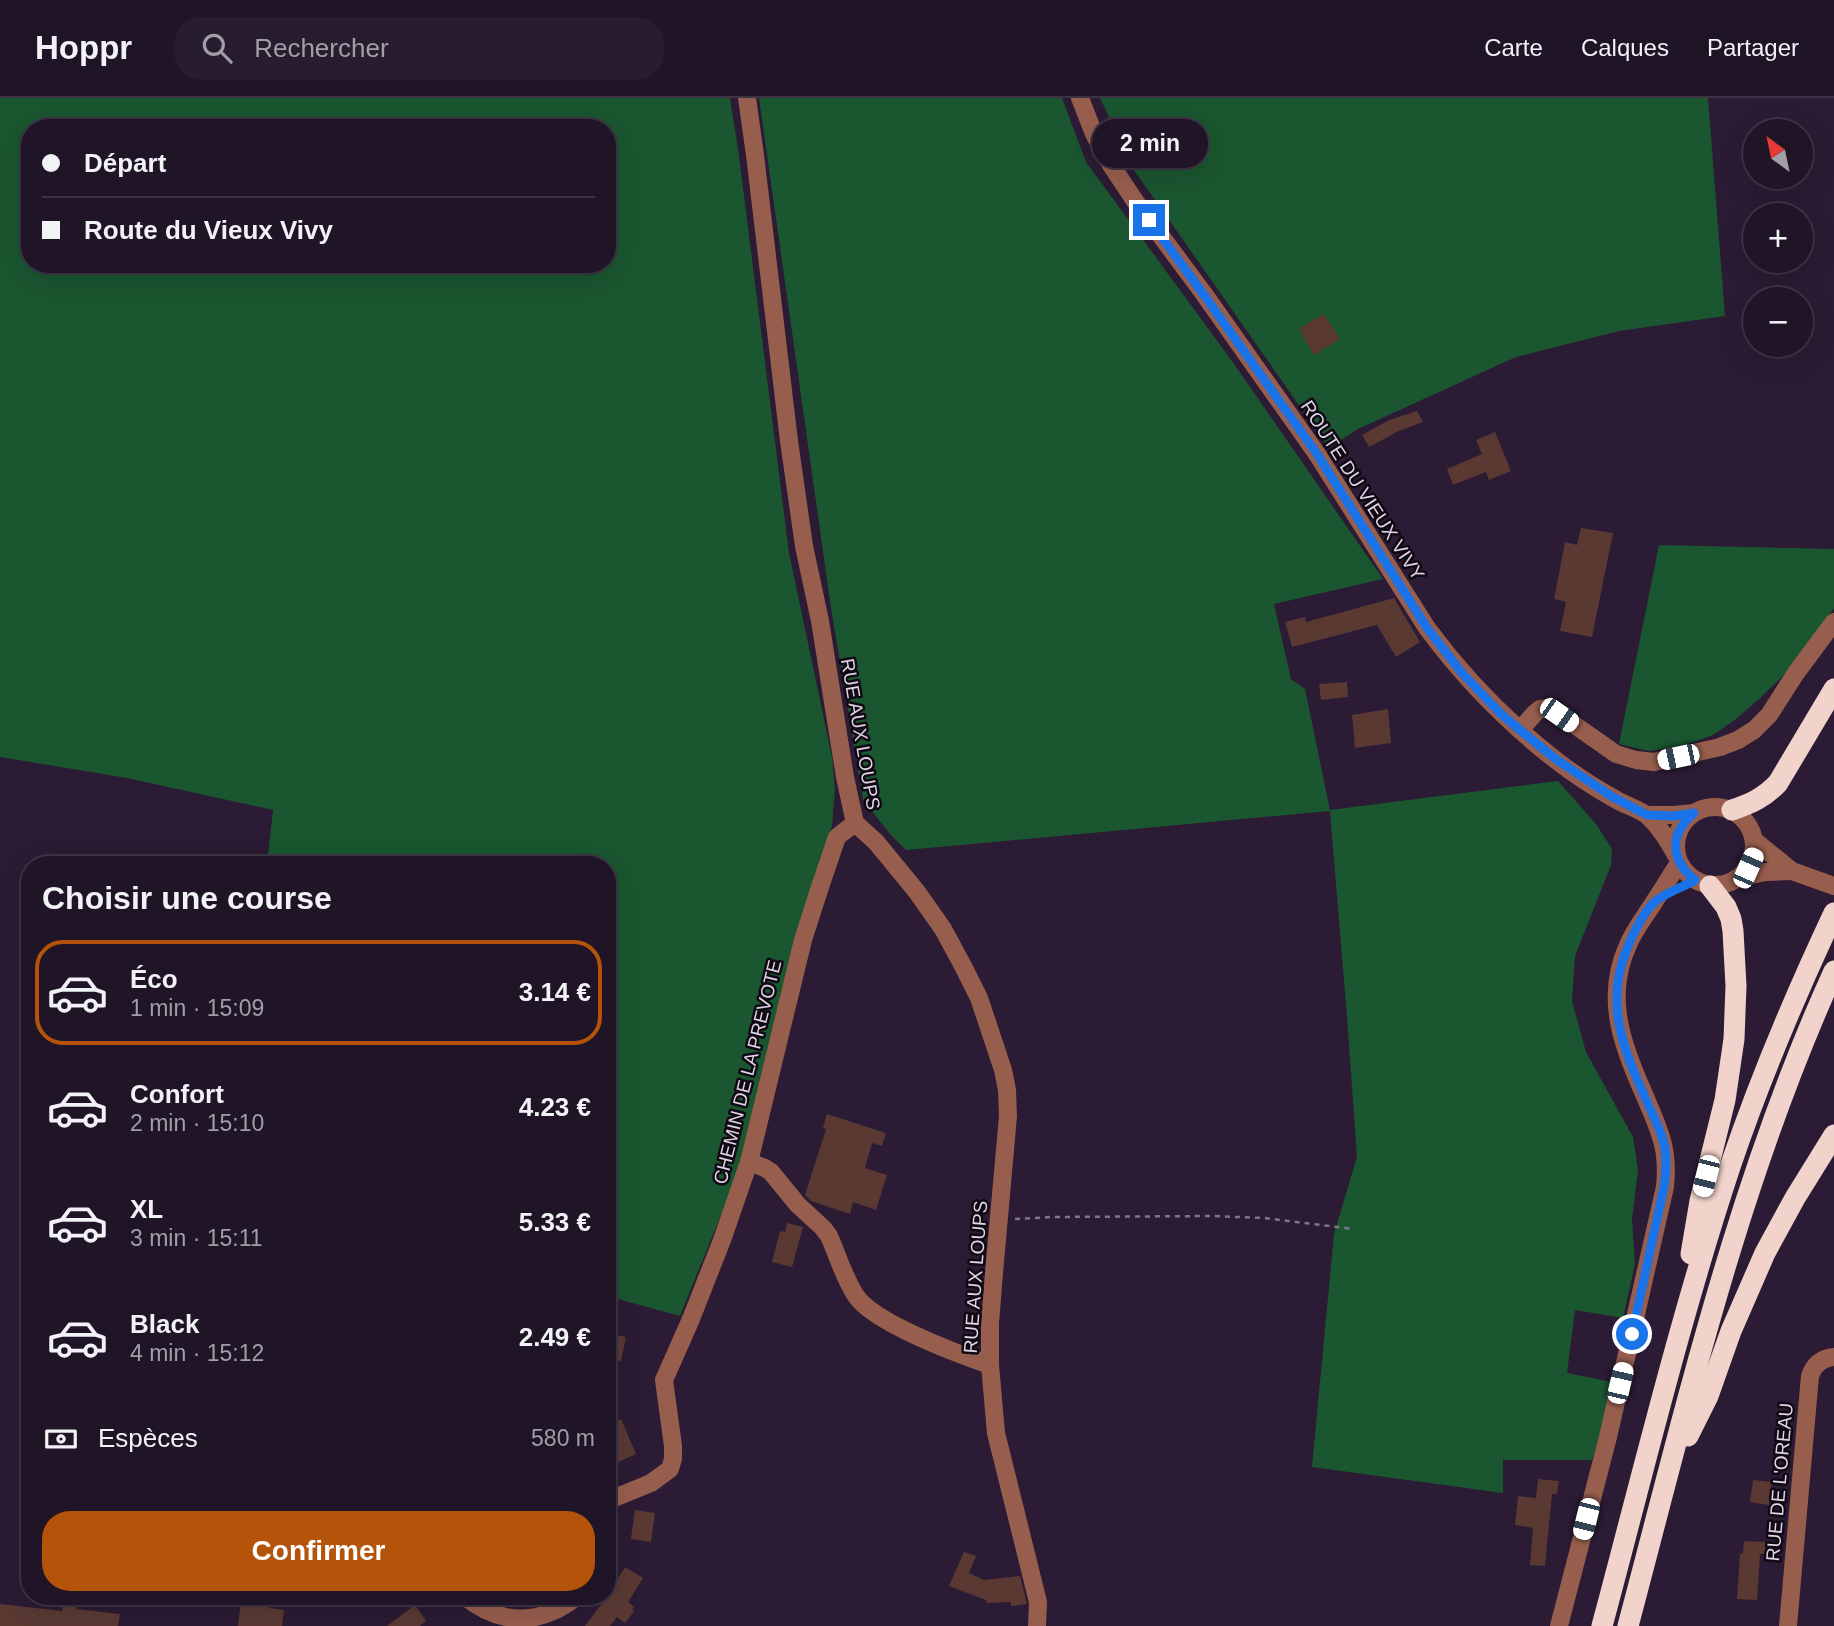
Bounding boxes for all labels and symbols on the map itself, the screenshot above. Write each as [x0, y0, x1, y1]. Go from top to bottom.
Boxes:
callout: 2 min [1091, 118, 1207, 167]
north arrow [1743, 119, 1813, 189]
route end [1133, 204, 1165, 236]
street label: ROUTE DU VIEUX VIVY [1297, 396, 1429, 584]
street label: RUE AUX LOUPS [837, 657, 884, 811]
car [1536, 694, 1583, 736]
car [1656, 742, 1701, 772]
car [1730, 845, 1767, 891]
street label: CHEMIN DE LA PREVOTE [709, 958, 786, 1186]
car [1691, 1153, 1722, 1199]
street label: RUE AUX LOUPS [960, 1200, 991, 1354]
route start [1616, 1318, 1648, 1350]
car [1606, 1360, 1635, 1406]
street label: RUE DE L'OREAU [1762, 1402, 1797, 1562]
car [1571, 1496, 1602, 1542]

